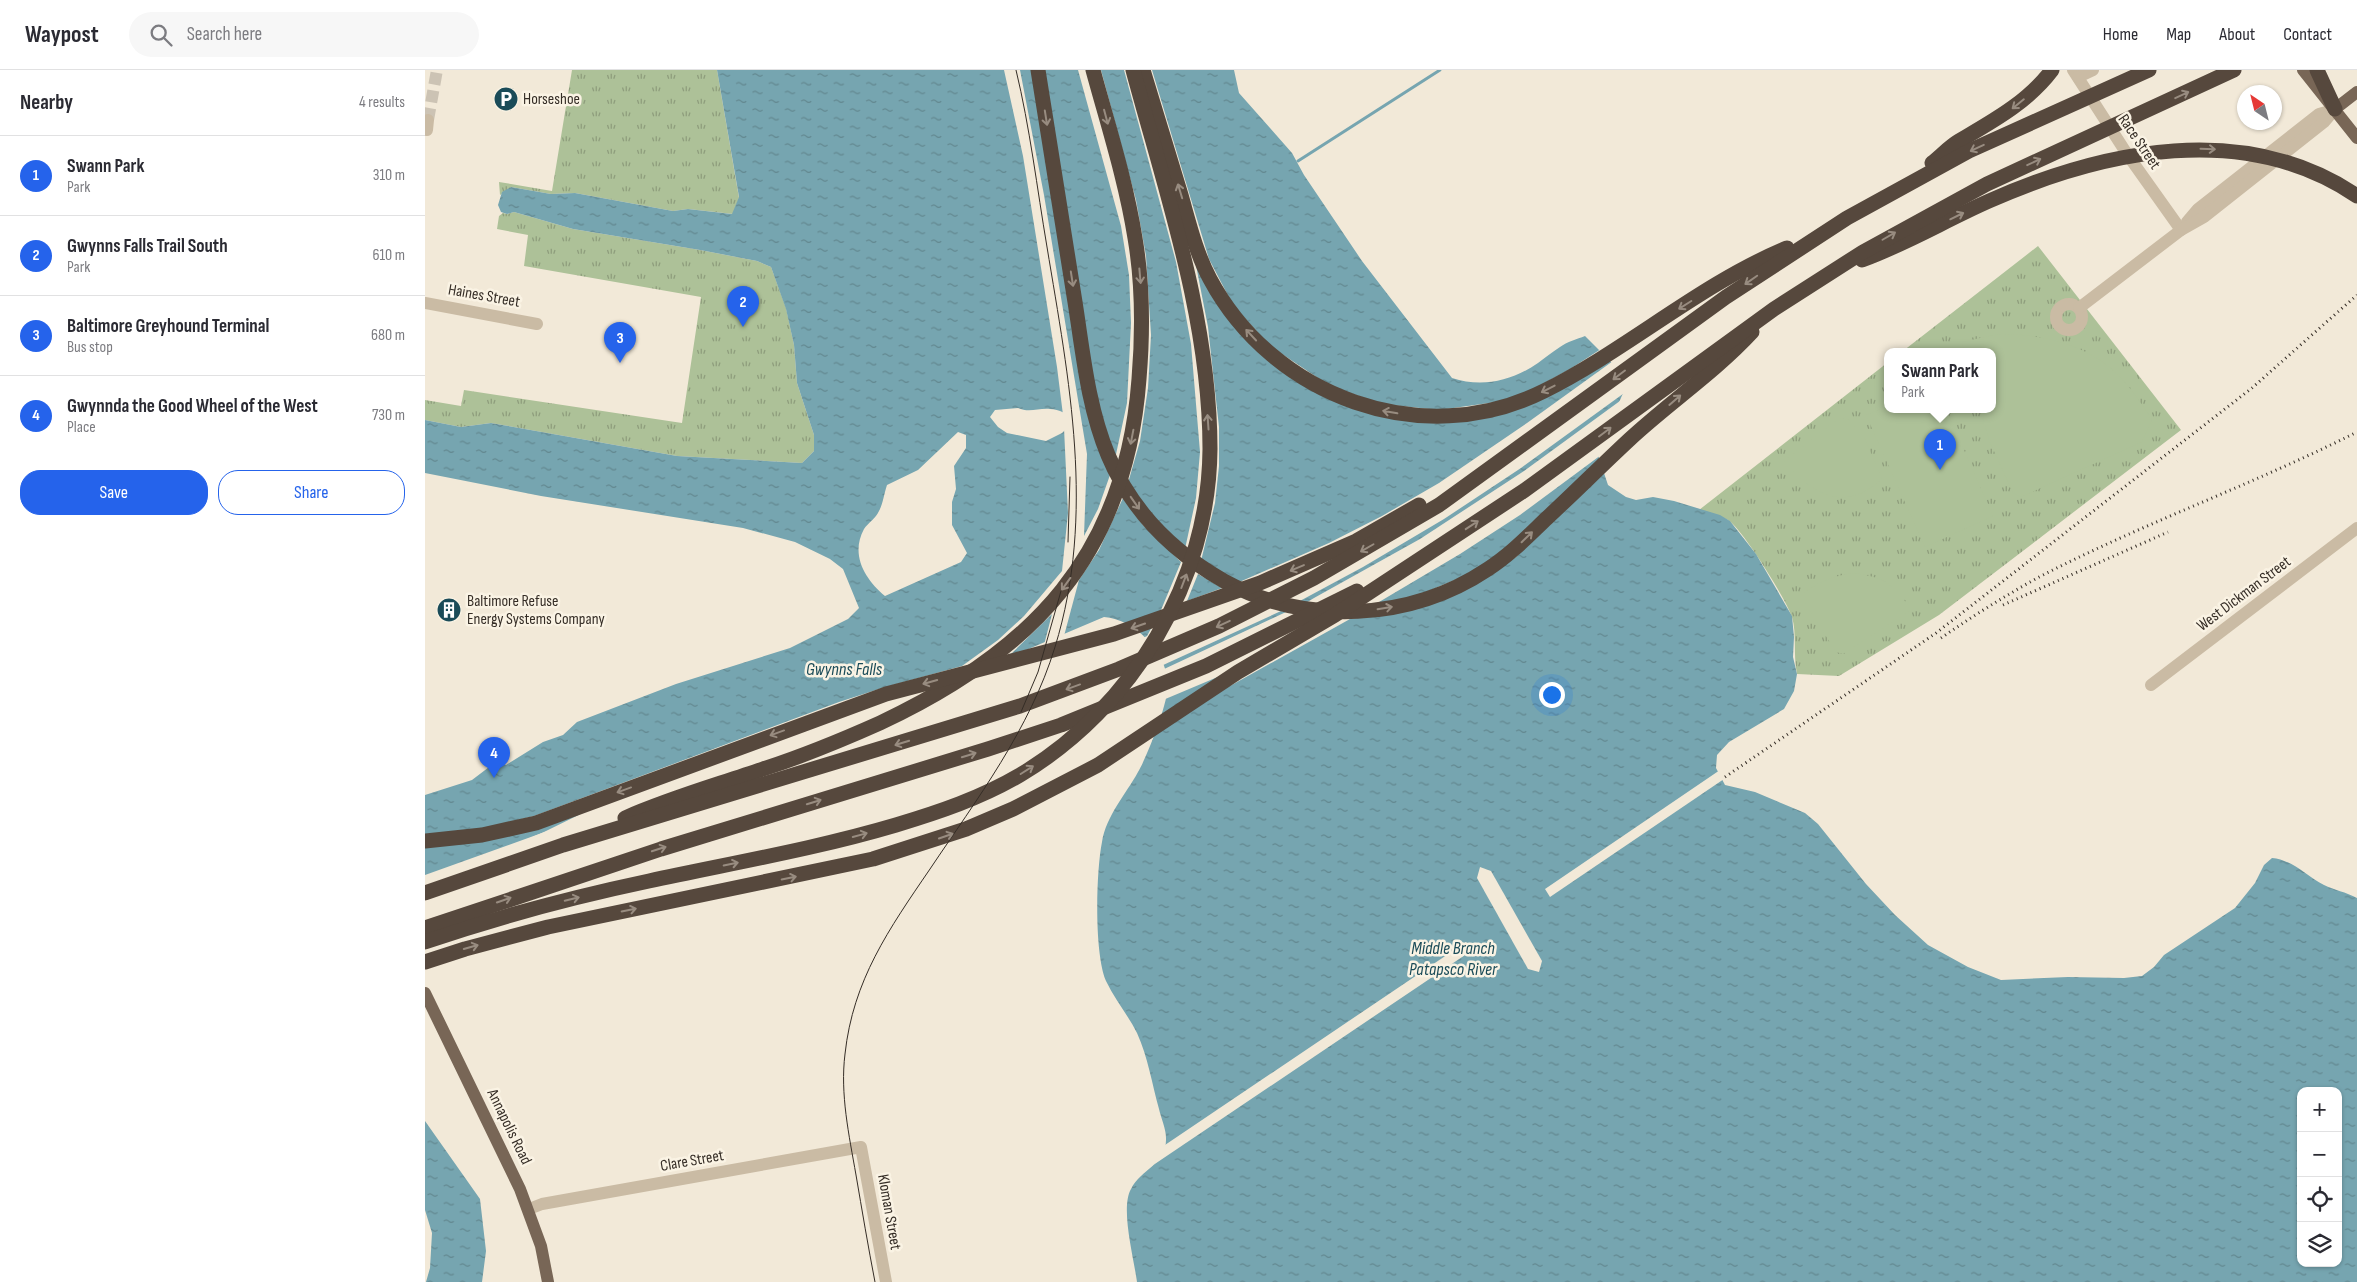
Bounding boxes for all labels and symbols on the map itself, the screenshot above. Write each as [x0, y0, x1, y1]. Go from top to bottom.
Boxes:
north arrow [2237, 85, 2282, 130]
parking icon: Horseshoe [493, 86, 519, 112]
place label: Horseshoe [523, 90, 580, 109]
one-way arrow [2174, 90, 2189, 100]
one-way arrow [2011, 99, 2025, 109]
one-way arrow [1101, 109, 1111, 125]
one-way arrow [1041, 110, 1051, 126]
street label: Race Street [2114, 111, 2164, 173]
one-way arrow [1970, 143, 1985, 153]
one-way arrow [2199, 144, 2215, 154]
one-way arrow [2026, 157, 2041, 167]
one-way arrow [1174, 184, 1184, 200]
one-way arrow [1949, 210, 1964, 220]
one-way arrow [1881, 231, 1895, 241]
one-way arrow [1135, 267, 1145, 283]
one-way arrow [1067, 270, 1077, 286]
one-way arrow [1744, 275, 1758, 285]
street label: Haines Street [447, 280, 522, 312]
pin: 2 [727, 286, 759, 327]
one-way arrow [1679, 300, 1693, 310]
pin: 3 [604, 322, 636, 363]
one-way arrow [1245, 329, 1257, 342]
one-way arrow [1613, 370, 1626, 381]
one-way arrow [1541, 384, 1556, 394]
one-way arrow [1668, 394, 1681, 406]
one-way arrow [1383, 407, 1399, 417]
one-way arrow [1203, 414, 1213, 430]
one-way arrow [1598, 427, 1612, 437]
one-way arrow [1126, 429, 1136, 445]
pin: 1 [1924, 429, 1956, 470]
one-way arrow [1130, 496, 1140, 510]
one-way arrow [1465, 520, 1479, 530]
one-way arrow [1521, 531, 1534, 543]
one-way arrow [1360, 544, 1374, 554]
street label: West Dickman Street [2193, 552, 2295, 636]
one-way arrow [1290, 564, 1305, 574]
one-way arrow [1180, 574, 1189, 589]
one-way arrow [1061, 577, 1071, 591]
place label: Baltimore Refuse Energy Systems Company [467, 592, 605, 629]
building icon: Baltimore Refuse Energy Systems Company [436, 597, 462, 623]
one-way arrow [1376, 603, 1392, 613]
one-way arrow [1216, 619, 1231, 629]
one-way arrow [1131, 622, 1146, 631]
water label: Gwynns Falls [806, 659, 883, 680]
one-way arrow [923, 677, 939, 687]
your location [1539, 682, 1565, 708]
one-way arrow [1066, 683, 1081, 692]
one-way arrow [769, 730, 784, 739]
pin: 4 [478, 737, 510, 778]
one-way arrow [894, 738, 910, 748]
one-way arrow [961, 750, 977, 759]
one-way arrow [1020, 765, 1034, 776]
one-way arrow [617, 786, 633, 795]
one-way arrow [805, 796, 821, 806]
one-way arrow [851, 830, 867, 839]
one-way arrow [937, 831, 953, 840]
one-way arrow [650, 844, 666, 854]
one-way arrow [723, 859, 739, 868]
one-way arrow [780, 873, 796, 882]
one-way arrow [564, 894, 580, 903]
one-way arrow [496, 895, 511, 904]
one-way arrow [621, 905, 637, 914]
water label: Middle Branch Patapsco River [1409, 938, 1498, 980]
one-way arrow [463, 942, 479, 952]
street label: Annapolis Road [482, 1085, 535, 1168]
street label: Clare Street [659, 1146, 725, 1176]
street label: Kloman Street [873, 1173, 905, 1251]

